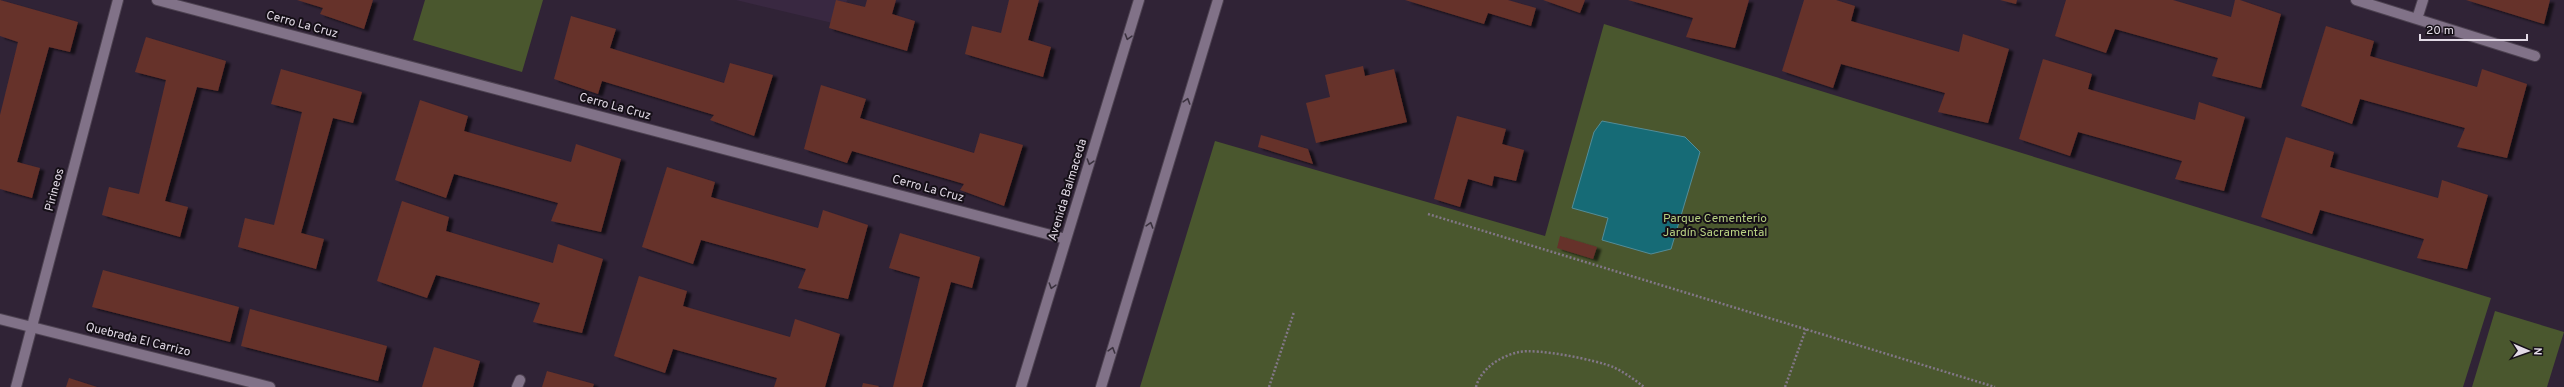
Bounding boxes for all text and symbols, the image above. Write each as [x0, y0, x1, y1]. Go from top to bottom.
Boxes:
street label: Cerro La Cruz [264, 8, 340, 42]
scale bar [2420, 16, 2527, 42]
text: 20 m [2426, 23, 2454, 39]
one-way arrow [1124, 34, 1133, 41]
street label: Cerro La Cruz [577, 90, 653, 124]
one-way arrow [1182, 97, 1191, 104]
street label: Avenida Balmaceda [1045, 137, 1091, 243]
one-way arrow [1086, 158, 1095, 165]
street label: Pirineos [42, 167, 68, 213]
street label: Cerro La Cruz [890, 172, 966, 206]
park label: Parque Cementerio Jardín Sacramental [1663, 211, 1767, 241]
one-way arrow [1145, 222, 1154, 229]
one-way arrow [1048, 282, 1057, 289]
street label: Quebrada El Carrizo [84, 319, 192, 361]
north arrow [2508, 331, 2548, 371]
one-way arrow [1107, 346, 1116, 353]
text: N [2530, 347, 2544, 356]

